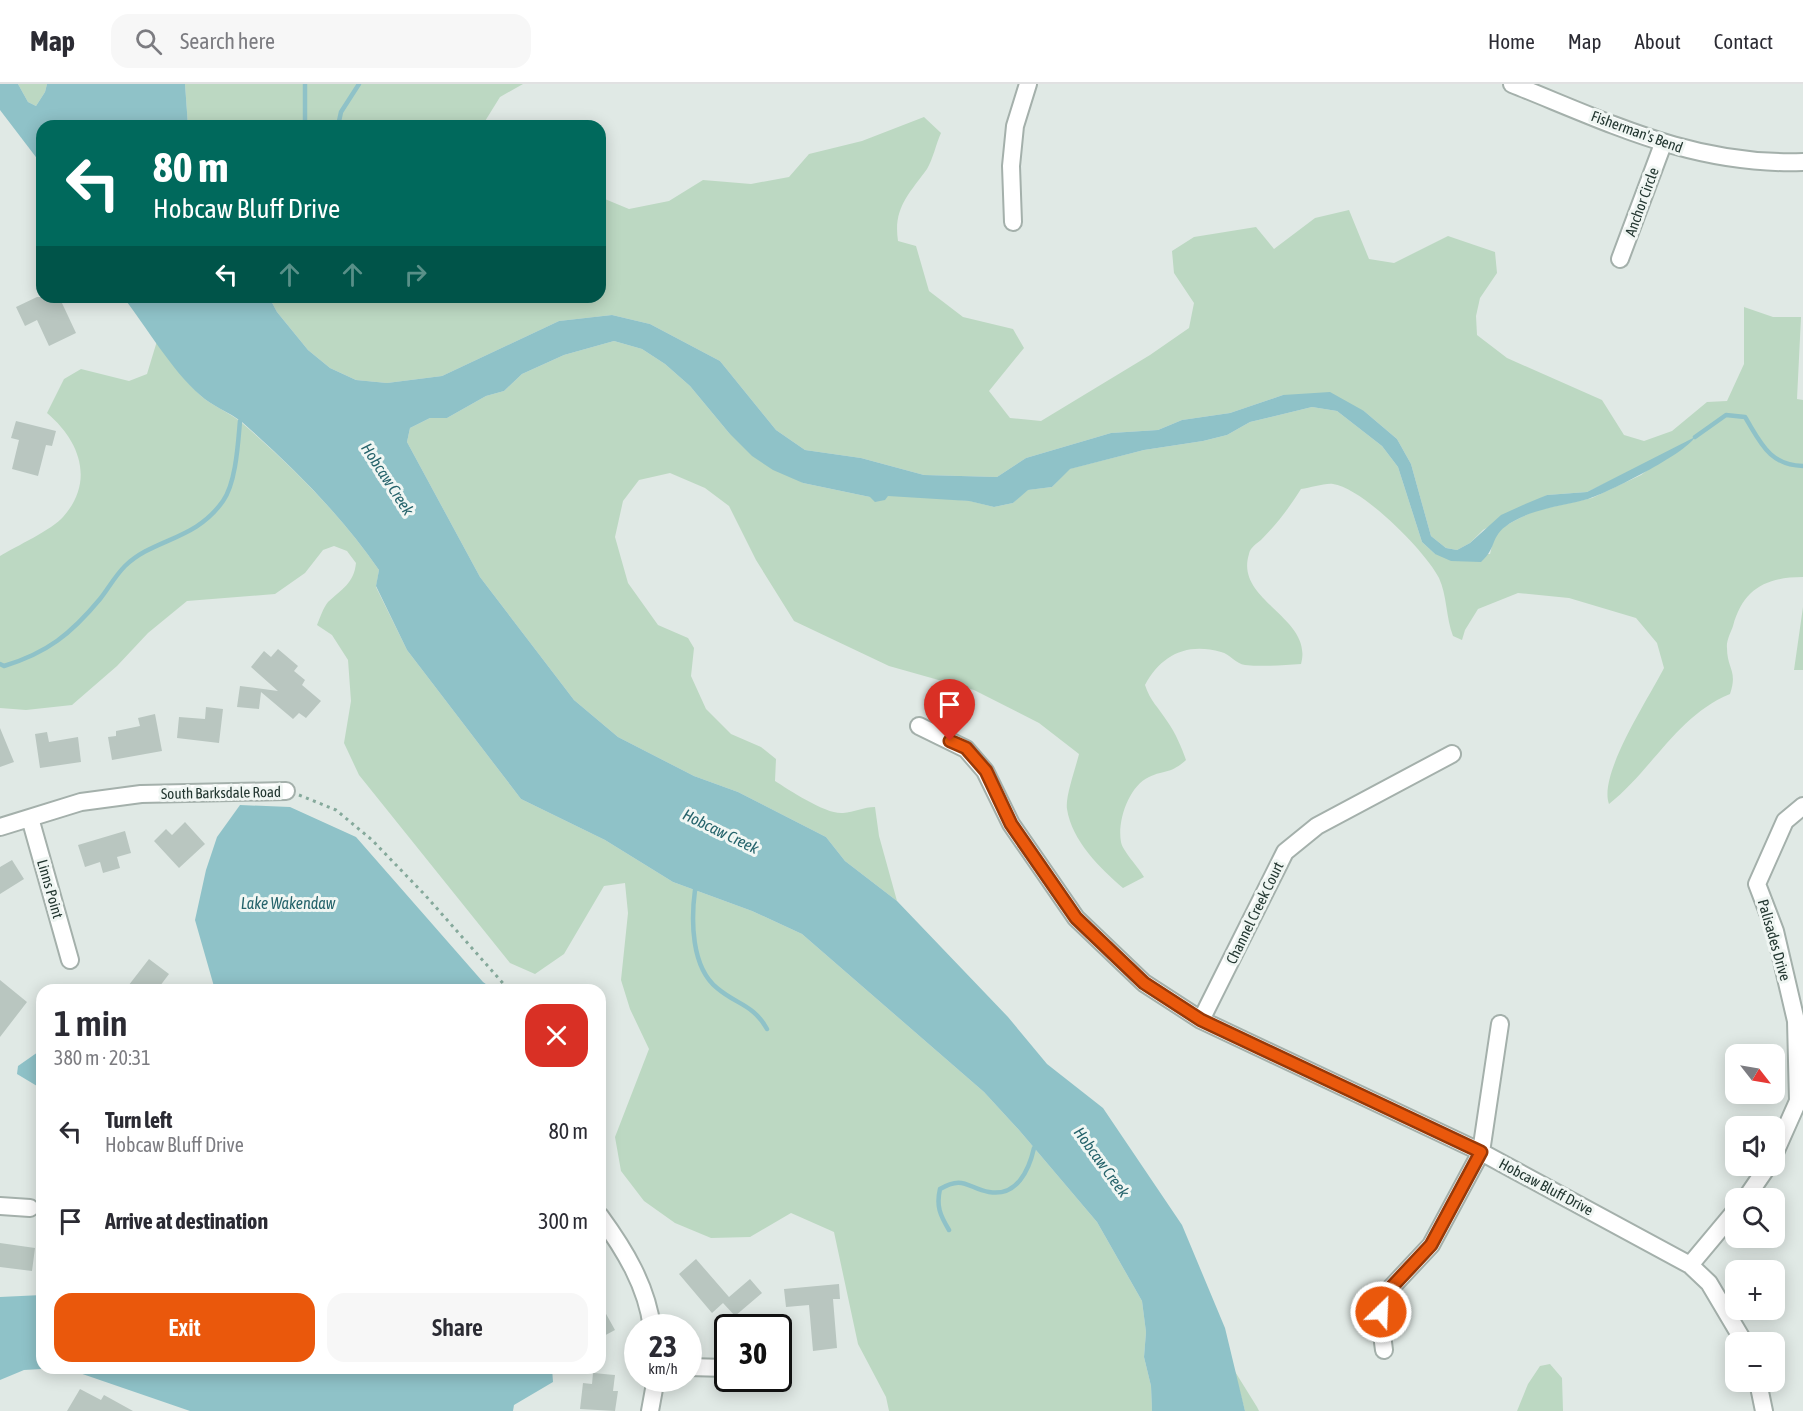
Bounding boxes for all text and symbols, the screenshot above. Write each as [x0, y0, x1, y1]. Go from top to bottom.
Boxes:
search box [111, 14, 531, 68]
text: Map [30, 25, 75, 57]
icon: search [132, 25, 165, 58]
text: Search here [180, 28, 275, 54]
text: Home [1488, 29, 1535, 53]
text: Map [1568, 29, 1602, 53]
text: About [1635, 29, 1681, 53]
text: Contact [1714, 29, 1773, 53]
street label: Fisherman's Bend [1589, 107, 1685, 156]
text: 80 m [153, 143, 228, 191]
icon: left [54, 144, 132, 222]
street label: Anchor Circle [1621, 165, 1662, 238]
text: Hobcaw Bluff Drive [153, 193, 340, 224]
icon: left [210, 258, 243, 291]
icon: ahead [273, 258, 306, 291]
icon: ahead [336, 258, 369, 291]
icon: right [399, 258, 432, 291]
water label: Hobcaw Creek [358, 440, 418, 519]
pin [924, 679, 975, 741]
icon: arrive [933, 688, 966, 721]
street label: South Barksdale Road [161, 783, 281, 802]
water label: Hobcaw Creek [680, 805, 763, 858]
street label: Linns Point [34, 857, 67, 920]
street label: Channel Creek Court [1222, 859, 1287, 967]
water label: Lake Wakendaw [241, 894, 336, 912]
street label: Palisades Drive [1755, 897, 1794, 983]
text: 1 min [54, 1002, 128, 1044]
button: close [525, 1004, 588, 1067]
north arrow [1725, 1044, 1785, 1104]
map controls [1725, 1044, 1785, 1392]
text: 380 m · 20:31 [54, 1046, 151, 1069]
text: Turn left [105, 1107, 172, 1133]
icon: left [54, 1115, 87, 1148]
button: sound [1725, 1116, 1785, 1176]
text: 80 m [548, 1118, 588, 1144]
water label: Hobcaw Creek [1071, 1123, 1134, 1201]
text: Hobcaw Bluff Drive [105, 1133, 244, 1156]
street label: Hobcaw Bluff Drive [1496, 1155, 1596, 1219]
button: search [1725, 1188, 1785, 1248]
icon: arrive [54, 1205, 87, 1238]
text: Arrive at destination [105, 1208, 268, 1234]
text: 300 m [538, 1208, 588, 1234]
button: + [1725, 1260, 1785, 1320]
position arrow [1349, 1280, 1413, 1344]
button: Exit [54, 1293, 315, 1362]
button: Share [327, 1293, 588, 1362]
speed limit sign: 30 [714, 1314, 792, 1392]
text: 23 [649, 1329, 677, 1363]
button: − [1725, 1332, 1785, 1392]
text: km/h [648, 1360, 678, 1377]

